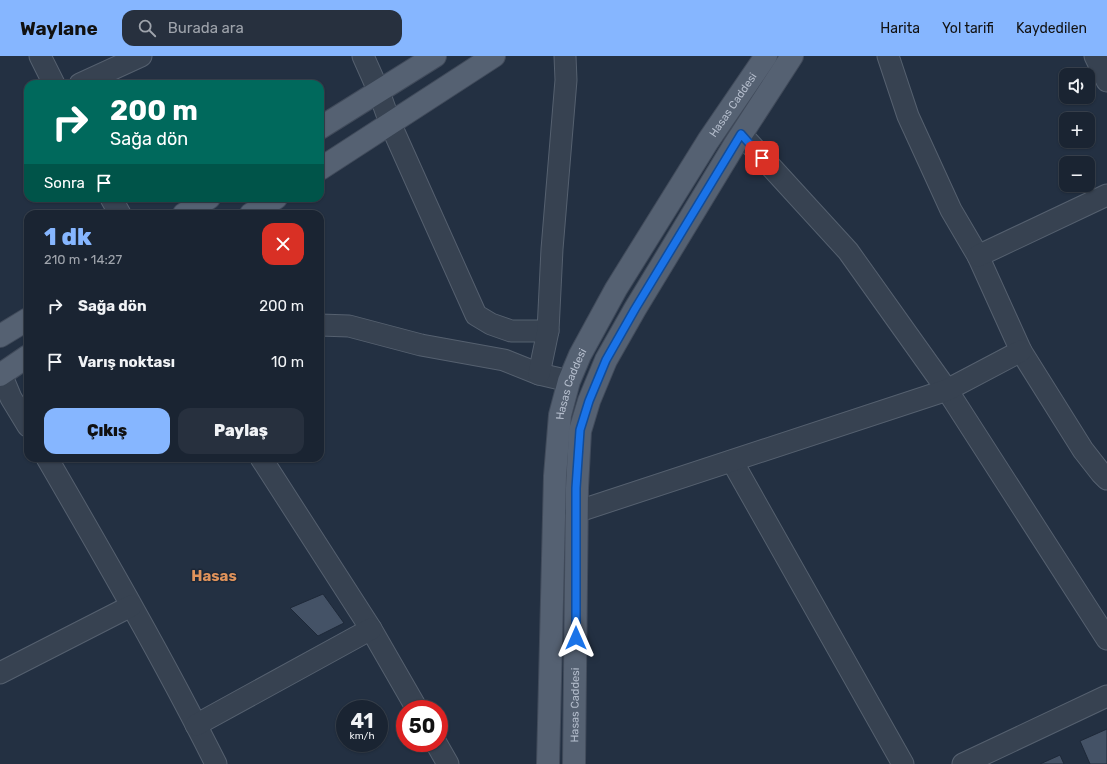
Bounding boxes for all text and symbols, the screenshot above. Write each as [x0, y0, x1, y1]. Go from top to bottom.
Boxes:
search box [122, 10, 402, 46]
text: Waylane [20, 17, 98, 40]
icon: search [136, 17, 158, 39]
text: Burada ara [168, 19, 244, 37]
text: Harita [880, 20, 920, 37]
text: Yol tarifi [942, 20, 994, 37]
text: Kaydedilen [1016, 20, 1087, 37]
map controls [1059, 68, 1095, 192]
button: sound [1059, 68, 1095, 104]
street label: Hasas Caddesi [707, 70, 760, 140]
text: 200 m [110, 94, 198, 127]
icon: right [44, 96, 96, 148]
button: + [1059, 112, 1095, 148]
text: Sağa dön [110, 128, 188, 150]
pin [745, 141, 779, 175]
icon: arrive [751, 147, 773, 169]
button: − [1059, 156, 1095, 192]
icon: arrive [93, 172, 115, 194]
text: Sonra [44, 174, 85, 192]
text: 1 dk [44, 223, 92, 251]
button: close [262, 223, 304, 265]
text: 210 m · 14:27 [44, 252, 122, 267]
icon: right [44, 295, 66, 317]
text: Sağa dön [78, 297, 147, 315]
text: 200 m [259, 297, 304, 315]
street label: Hasas Caddesi [554, 346, 589, 420]
icon: arrive [44, 351, 66, 373]
text: Varış noktası [78, 353, 175, 371]
text: 10 m [271, 353, 304, 371]
button: Çıkış [44, 408, 170, 454]
button: Paylaş [178, 408, 304, 454]
district label: Hasas [191, 567, 237, 585]
position arrow [555, 617, 597, 659]
street label: Hasas Caddesi [568, 667, 582, 743]
speed limit sign: 50 [396, 700, 448, 752]
text: 41 [350, 709, 374, 733]
text: km/h [350, 730, 374, 742]

